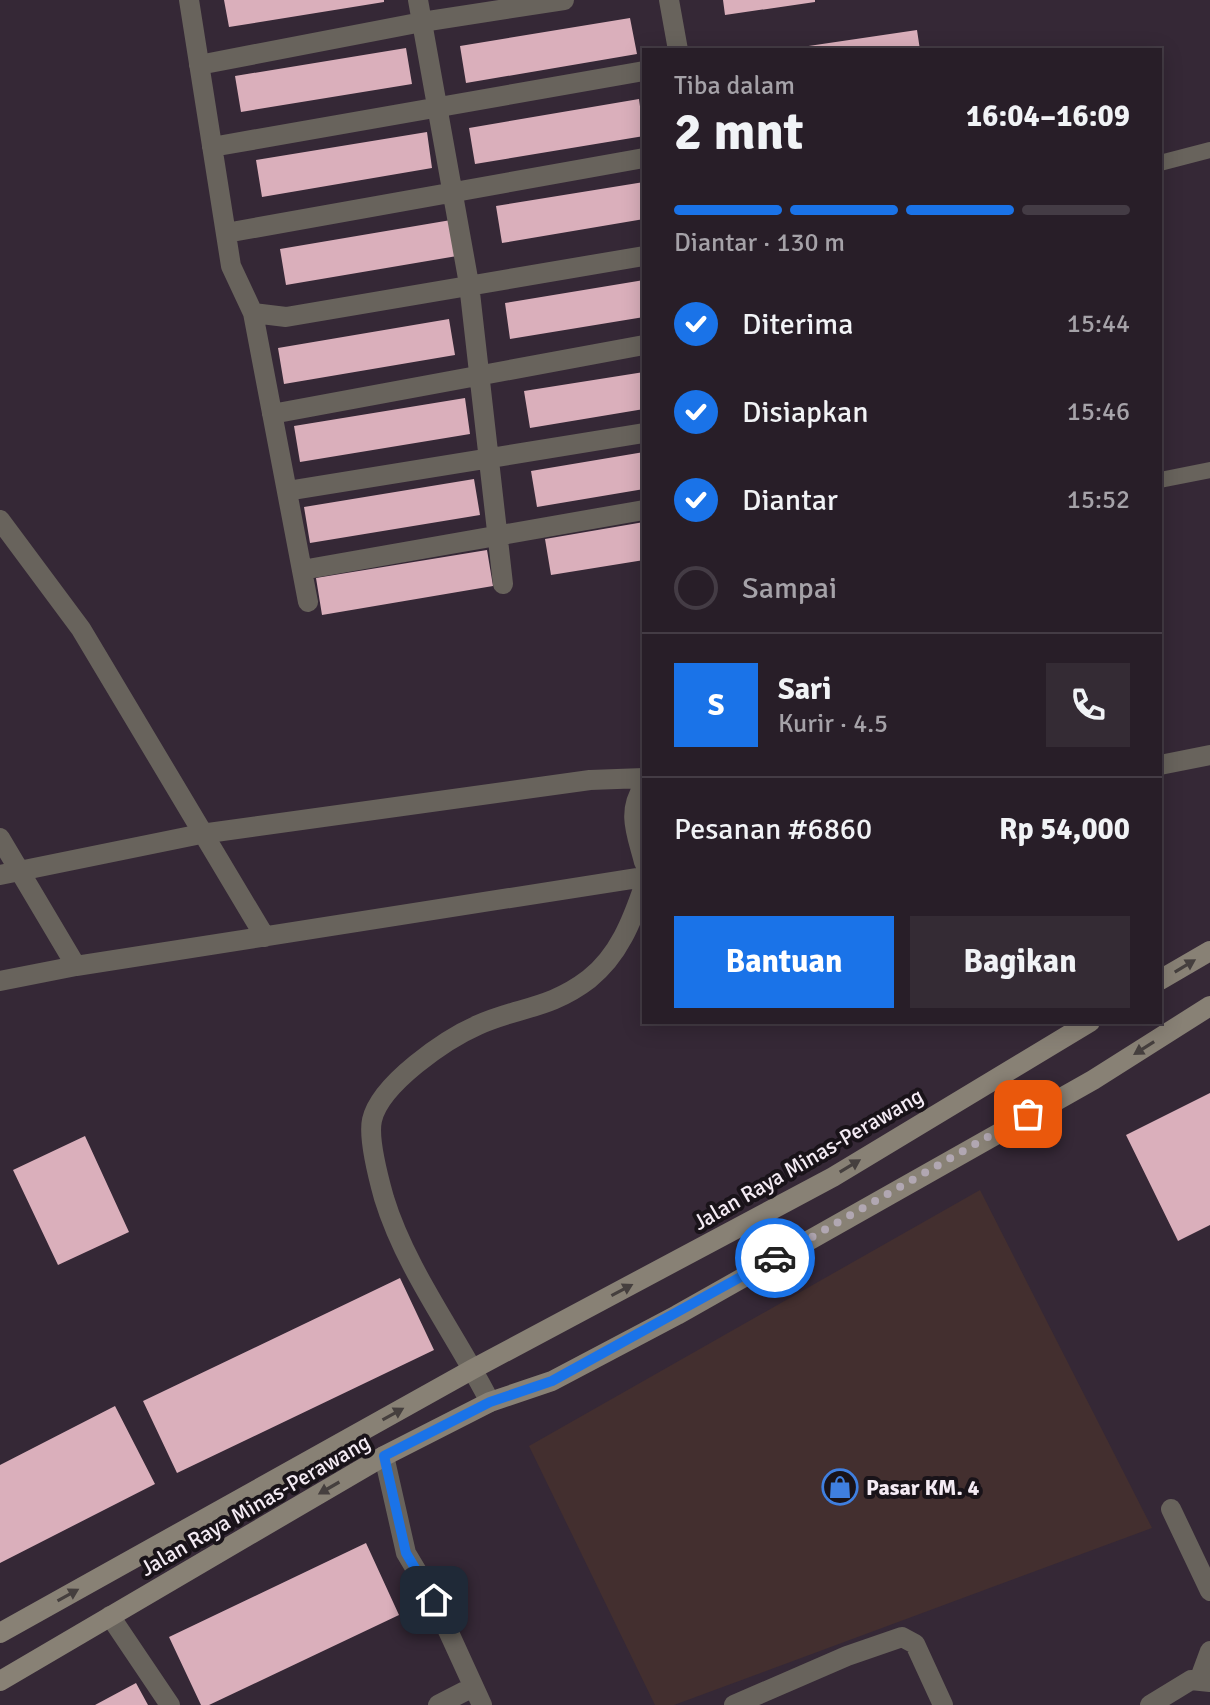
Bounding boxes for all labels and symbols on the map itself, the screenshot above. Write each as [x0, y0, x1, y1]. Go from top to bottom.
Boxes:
one-way arrow [1174, 959, 1196, 973]
one-way arrow [1133, 1040, 1155, 1054]
pin [994, 1080, 1062, 1148]
street label: Jalan Raya Minas-Perawang [688, 1082, 928, 1236]
one-way arrow [839, 1160, 861, 1174]
courier [735, 1218, 815, 1298]
one-way arrow [610, 1283, 633, 1296]
one-way arrow [382, 1407, 404, 1421]
street label: Jalan Raya Minas-Perawang [135, 1428, 375, 1582]
shop icon: Pasar KM. 4 [821, 1468, 859, 1506]
place label: Pasar KM. 4 [866, 1474, 980, 1501]
one-way arrow [318, 1481, 340, 1495]
pin [400, 1566, 468, 1634]
one-way arrow [57, 1588, 79, 1602]

